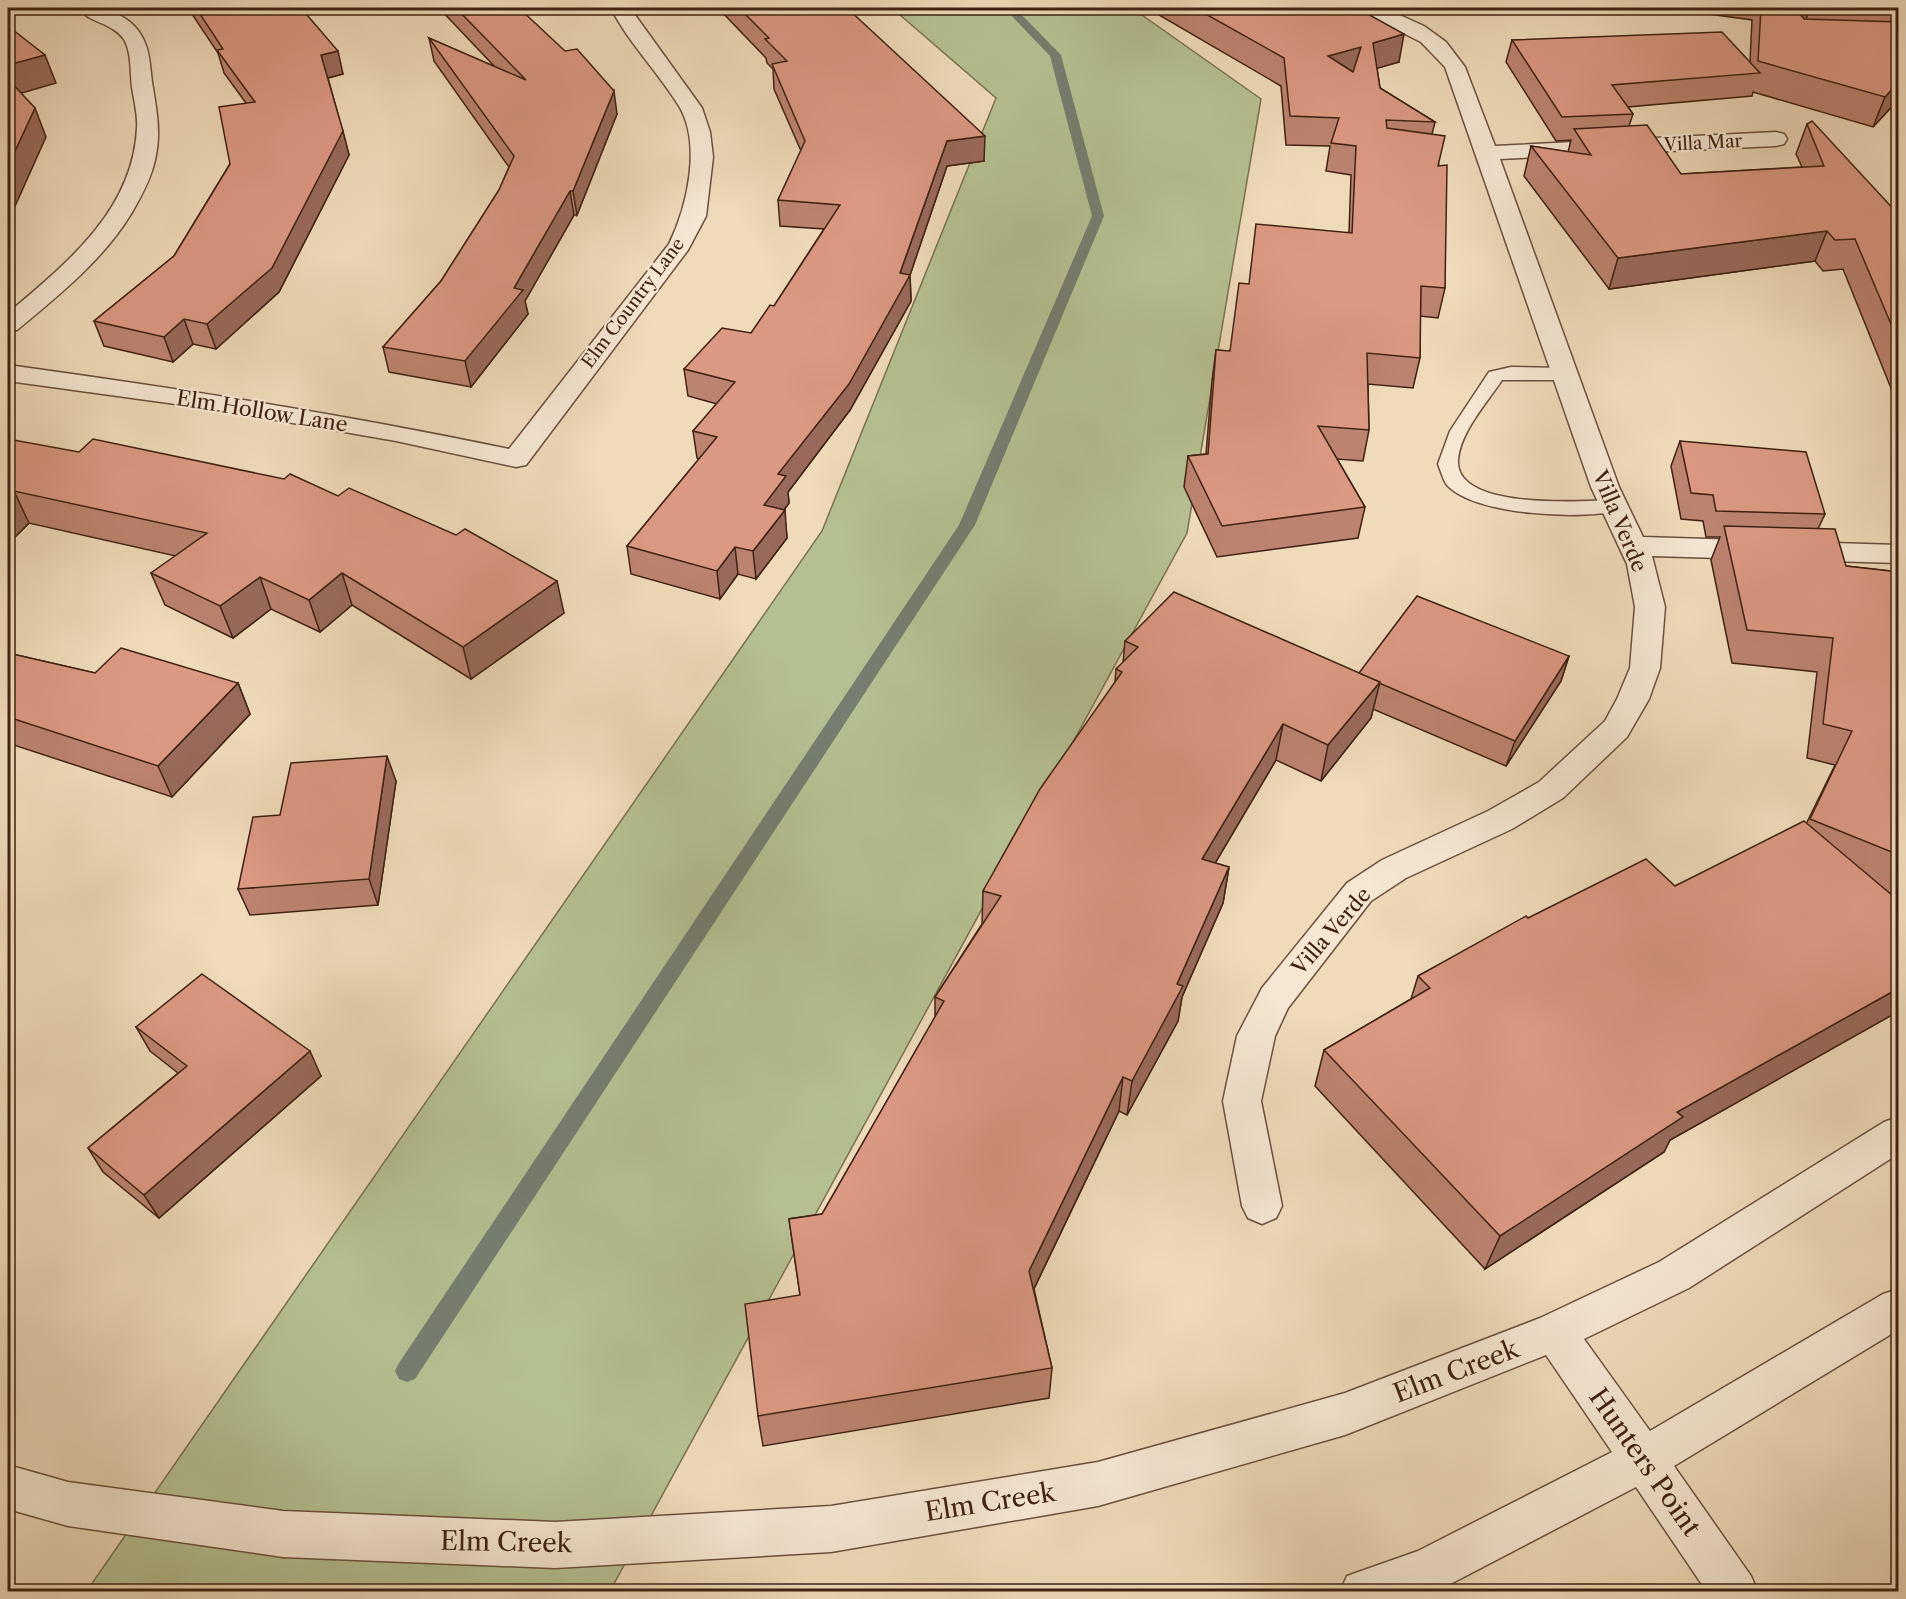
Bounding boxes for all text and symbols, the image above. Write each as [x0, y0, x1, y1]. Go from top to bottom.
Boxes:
street label: Villa Mar [1662, 130, 1743, 156]
street label: Elm Country Lane [577, 234, 689, 372]
street label: Elm Hollow Lane [175, 385, 349, 437]
street label: Villa Verde [1587, 466, 1653, 576]
street label: Villa Verde [1286, 882, 1376, 981]
street label: Elm Creek [1389, 1332, 1524, 1410]
street label: Hunters Point [1582, 1382, 1708, 1543]
street label: Elm Creek [923, 1476, 1058, 1528]
street label: Elm Creek [440, 1525, 573, 1559]

